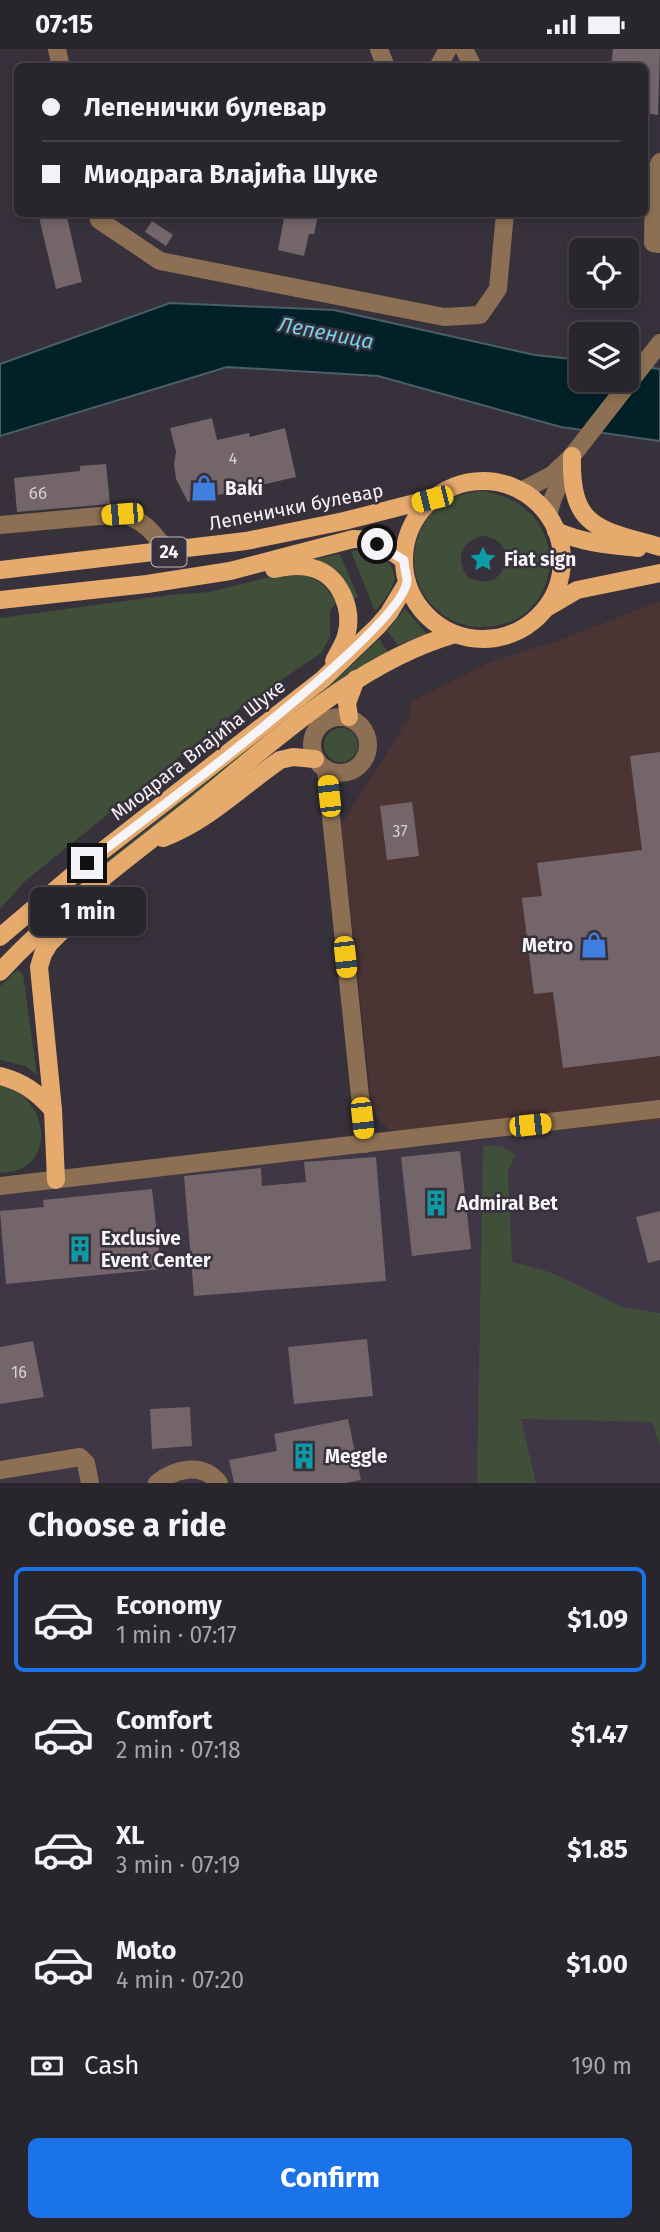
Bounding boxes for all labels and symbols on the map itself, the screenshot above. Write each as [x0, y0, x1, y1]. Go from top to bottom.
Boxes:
water label: Лепеница [275, 311, 376, 355]
house number: 4 [229, 449, 238, 468]
shop icon: Baki [189, 473, 219, 503]
place label: Baki [225, 477, 263, 500]
street label: Лепенички булевар [207, 479, 385, 535]
house number: бб [29, 484, 47, 503]
car [410, 484, 455, 514]
car [101, 502, 144, 526]
route start [361, 528, 393, 560]
road number: 24 [152, 538, 186, 567]
place icon: Fiat sign [468, 544, 498, 574]
place label: Fiat sign [504, 548, 576, 571]
street label: Миодрага Влајића Шуке [106, 675, 290, 825]
car [317, 774, 342, 818]
house number: 37 [392, 822, 408, 841]
route end [71, 847, 103, 879]
callout: 1 min [29, 887, 145, 937]
shop icon: Metro [579, 930, 609, 960]
place label: Metro [522, 934, 573, 957]
car [333, 935, 358, 979]
car [350, 1096, 375, 1140]
car [509, 1112, 552, 1138]
building icon: Admiral Bet [421, 1188, 451, 1218]
place label: Admiral Bet [456, 1192, 559, 1215]
place label: Exclusive Event Center [101, 1227, 211, 1272]
building icon: Exclusive Event Center [65, 1234, 95, 1264]
house number: 16 [11, 1363, 27, 1382]
building icon: Meggle [289, 1441, 319, 1471]
place label: Meggle [325, 1445, 387, 1468]

